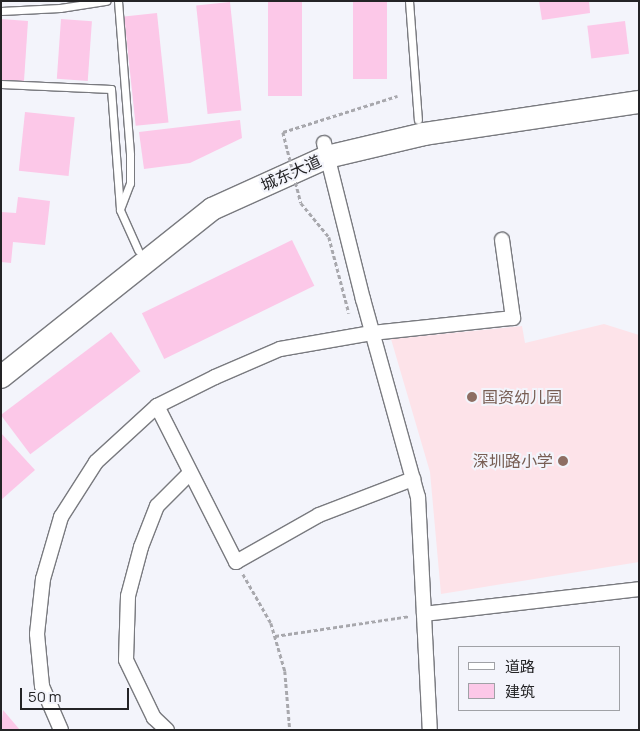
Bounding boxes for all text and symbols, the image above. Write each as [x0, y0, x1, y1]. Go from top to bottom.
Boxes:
street label: 城东大道 [258, 151, 324, 195]
place label: 国资幼儿园 [482, 387, 562, 407]
marker: 国资幼儿园 [466, 391, 478, 403]
place label: 深圳路小学 [473, 451, 553, 471]
marker: 深圳路小学 [557, 455, 569, 467]
legend [458, 646, 620, 711]
text: 道路 [505, 656, 535, 677]
scale bar [22, 678, 131, 710]
text: 建筑 [505, 681, 535, 702]
text: 50 m [28, 686, 62, 707]

